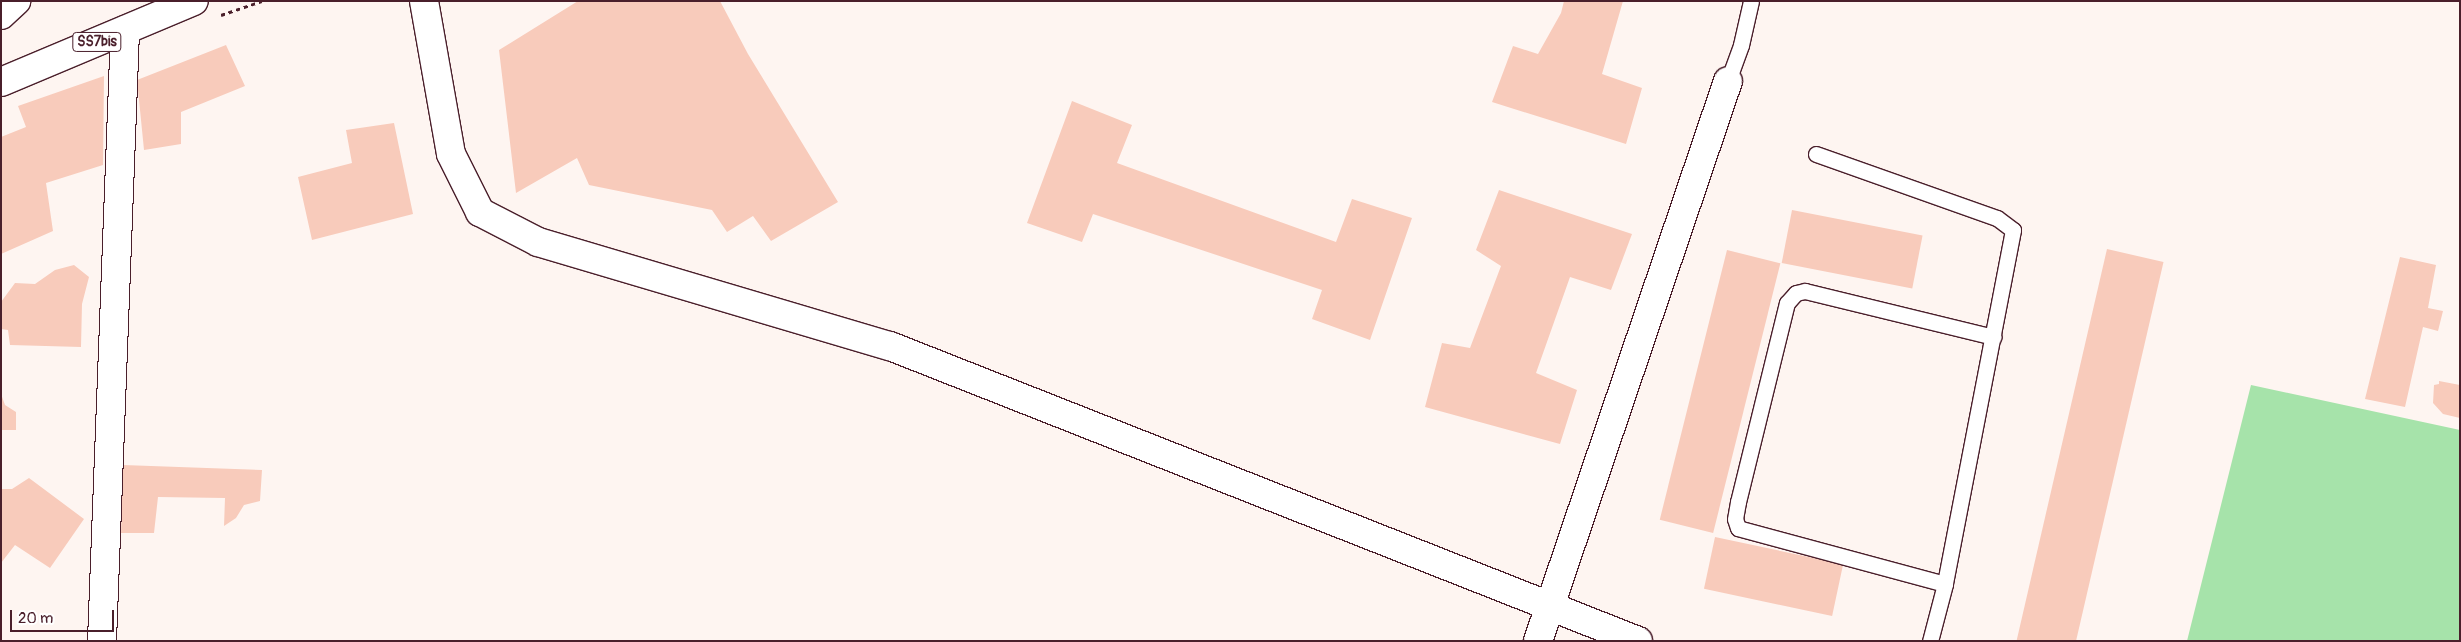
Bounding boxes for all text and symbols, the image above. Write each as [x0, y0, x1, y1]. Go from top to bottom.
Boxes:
road number: SS7bis [72, 31, 122, 54]
scale bar [12, 600, 116, 632]
text: 20 m [18, 609, 53, 628]

